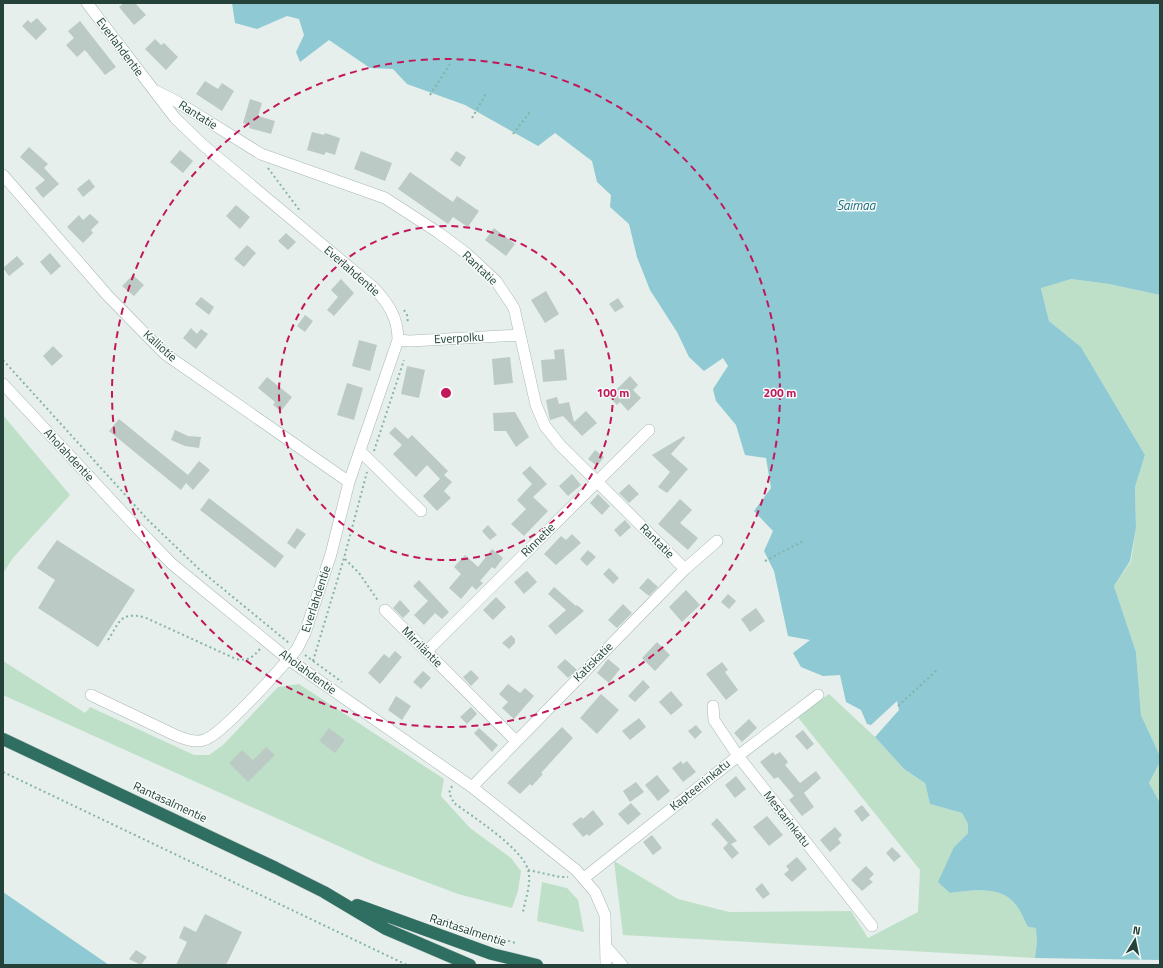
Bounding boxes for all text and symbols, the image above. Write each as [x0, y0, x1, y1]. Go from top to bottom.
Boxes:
street label: Everlahdentie [92, 13, 149, 80]
street label: Rantatie [175, 95, 222, 134]
water label: Saimaa [837, 195, 877, 215]
street label: Everlahdentie [320, 241, 385, 301]
street label: Rantatie [458, 246, 503, 289]
street label: Kalliotie [139, 325, 182, 366]
street label: Everpolku [434, 327, 484, 348]
text: 100 m [597, 383, 629, 402]
text: 200 m [764, 383, 796, 402]
centre of rings [439, 386, 453, 400]
street label: Aholahdentie [40, 424, 99, 486]
street label: Rinnetie [516, 518, 559, 561]
street label: Rantatie [635, 519, 679, 563]
street label: Everlahdentie [296, 563, 335, 635]
street label: Mirriläntie [397, 622, 447, 672]
street label: Katiskatie [568, 637, 617, 686]
street label: Aholahdentie [276, 644, 341, 699]
street label: Kapteeninkatu [665, 754, 734, 815]
street label: Rantasalmentie [130, 776, 210, 827]
street label: Mestarinkatu [759, 786, 816, 851]
street label: Rantasalmentie [427, 908, 509, 951]
north arrow [1115, 920, 1155, 960]
text: N [1132, 922, 1142, 939]

